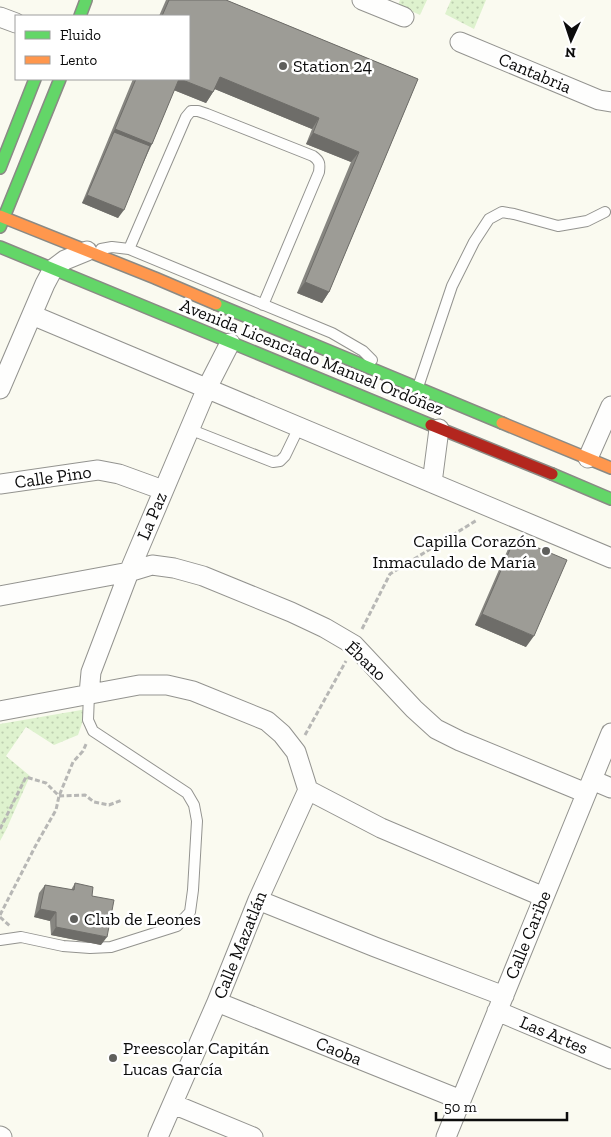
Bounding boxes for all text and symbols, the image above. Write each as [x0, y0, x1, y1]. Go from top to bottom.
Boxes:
legend [15, 15, 190, 80]
north arrow [546, 15, 596, 65]
text: Fluido [60, 26, 101, 44]
text: N [564, 44, 576, 61]
street label: Cantabria [495, 48, 575, 98]
text: Lento [60, 51, 97, 69]
place label: Station 24 [293, 55, 373, 77]
marker: Station 24 [277, 60, 289, 72]
street label: Avenida Licenciado Manuel Ordóñez [177, 294, 447, 420]
street label: Calle Pino [13, 461, 93, 493]
street label: La Paz [132, 489, 172, 543]
place label: Capilla Corazón Inmaculado de María [372, 530, 537, 573]
marker: Capilla Corazón Inmaculado de María [540, 545, 552, 557]
street label: Ébano [341, 636, 391, 686]
street label: Calle Mazatlán [208, 887, 272, 1002]
street label: Calle Caribe [500, 888, 556, 982]
place label: Club de Leones [84, 908, 201, 930]
marker: Club de Leones [68, 913, 80, 925]
street label: Las Artes [516, 1011, 592, 1059]
street label: Caoba [313, 1032, 366, 1070]
place label: Preescolar Capitán Lucas García [123, 1037, 270, 1080]
marker: Preescolar Capitán Lucas García [107, 1052, 119, 1064]
scale bar [436, 1090, 567, 1122]
text: 50 m [444, 1098, 477, 1116]

